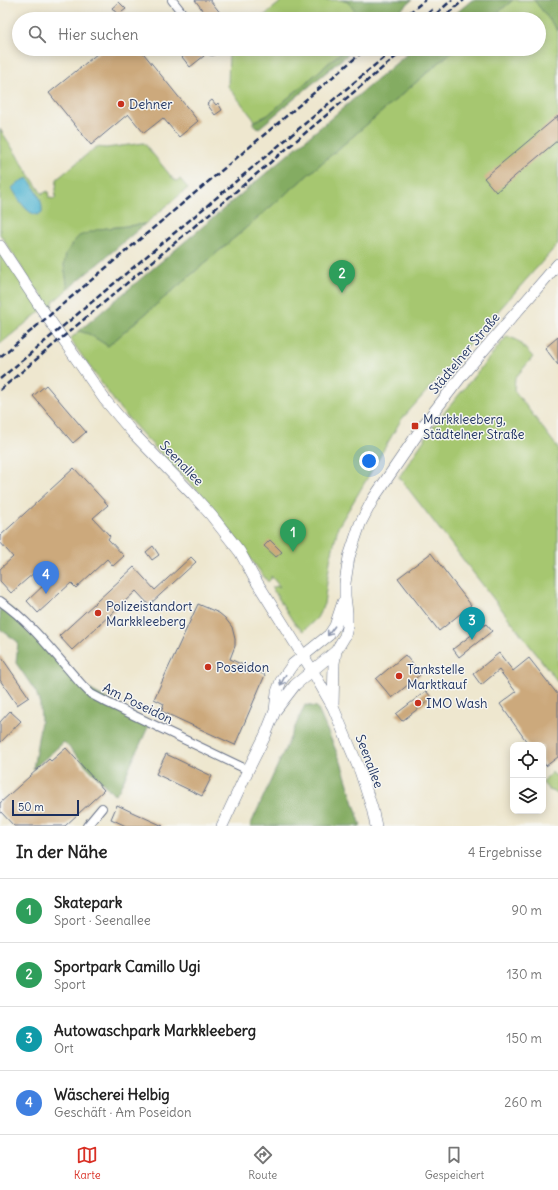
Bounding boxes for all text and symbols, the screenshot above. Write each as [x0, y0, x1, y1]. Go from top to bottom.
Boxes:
search box [12, 12, 546, 56]
icon: search [26, 23, 48, 45]
text: Hier suchen [58, 25, 138, 44]
place label: Dehner [129, 96, 173, 113]
marker: Dehner [116, 99, 126, 109]
pin: 2 [329, 260, 355, 293]
street label: Städtelner Straße [425, 309, 504, 398]
place label: Markkleeberg, Städtelner Straße [423, 411, 525, 443]
marker: Markkleeberg, Städtelner Straße [410, 421, 420, 431]
street label: Seenallee [156, 437, 207, 489]
your location [359, 451, 379, 471]
pin: 1 [280, 519, 306, 552]
pin: 4 [33, 561, 59, 594]
place label: Polizeistandort Markkleeberg [106, 598, 193, 630]
pin: 3 [459, 607, 485, 640]
marker: Polizeistandort Markkleeberg [93, 608, 103, 618]
one-way arrow [327, 625, 336, 636]
place label: Poseidon [216, 659, 270, 676]
place label: Tankstelle Marktkauf [407, 661, 468, 693]
marker: Poseidon [203, 662, 213, 672]
marker: Tankstelle Marktkauf [394, 671, 404, 681]
one-way arrow [278, 674, 286, 686]
street label: Am Poseidon [100, 679, 176, 728]
place label: IMO Wash [426, 695, 488, 712]
marker: IMO Wash [413, 698, 423, 708]
street label: Seenallee [352, 732, 388, 790]
map controls [510, 742, 546, 814]
button: locate [510, 742, 546, 778]
button: layers [510, 778, 546, 814]
scale bar [12, 798, 79, 817]
text: 50 m [18, 800, 44, 814]
text: In der Nähe [16, 841, 108, 863]
text: 4 Ergebnisse [468, 844, 542, 861]
text: Skatepark [54, 893, 122, 912]
text: 1 [26, 902, 32, 919]
text: 90 m [511, 902, 542, 919]
text: Sport · Seenallee [54, 912, 151, 929]
text: Sportpark Camillo Ugi [54, 957, 200, 976]
text: 2 [25, 966, 33, 983]
text: 130 m [506, 966, 542, 983]
text: Sport [54, 976, 86, 993]
text: Autowaschpark Markkleeberg [54, 1021, 256, 1040]
text: 3 [25, 1030, 33, 1047]
text: 150 m [506, 1030, 542, 1047]
text: Ort [54, 1040, 74, 1057]
text: Wäscherei Helbig [54, 1085, 170, 1104]
text: 4 [25, 1094, 33, 1111]
text: 260 m [504, 1094, 542, 1111]
text: Geschäft · Am Poseidon [54, 1104, 192, 1121]
tab: Karte [74, 1144, 101, 1182]
tab: Route [248, 1144, 277, 1182]
tab: Gespeichert [425, 1144, 484, 1182]

